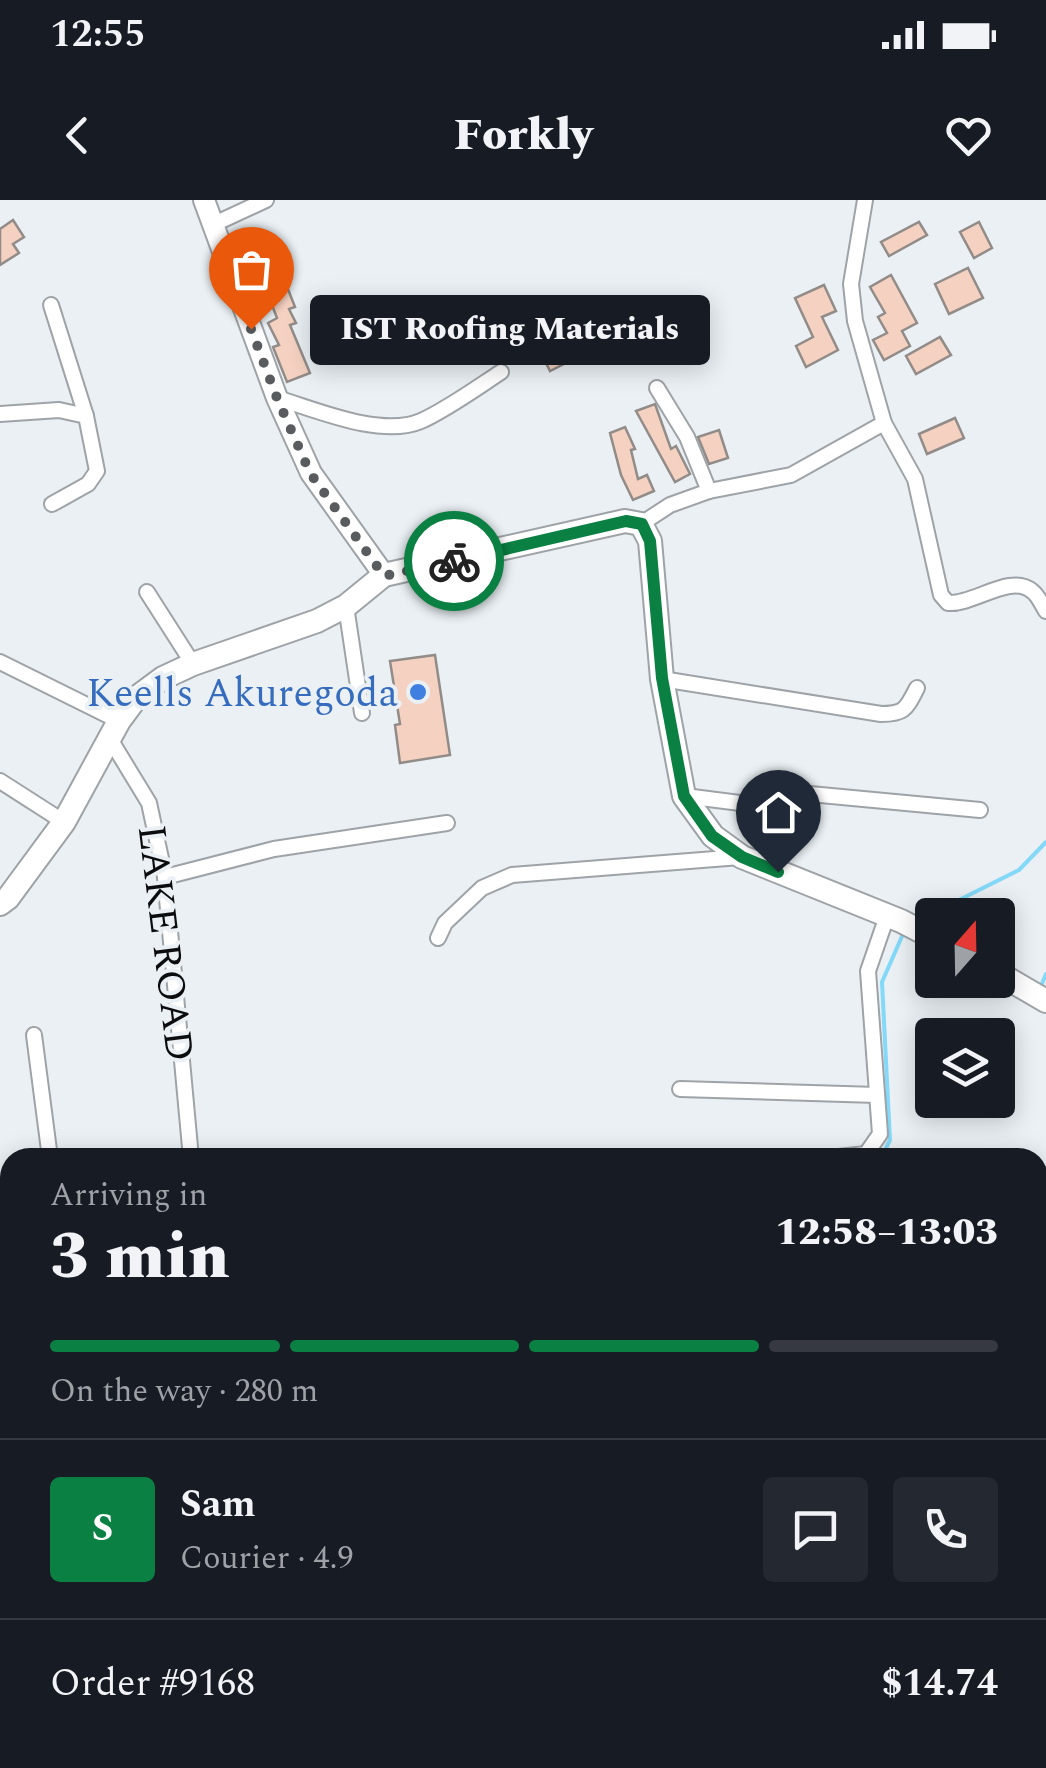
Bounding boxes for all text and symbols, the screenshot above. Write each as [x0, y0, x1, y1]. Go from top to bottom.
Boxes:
text: 12:55 [50, 6, 145, 64]
text: Forkly [454, 101, 592, 170]
icon: back [50, 108, 105, 163]
icon: heart [941, 108, 996, 163]
pin [209, 227, 294, 330]
icon: bag [224, 242, 279, 297]
callout: IST Roofing Materials [311, 294, 711, 364]
text: IST Roofing Materials [341, 305, 679, 354]
courier [404, 511, 504, 611]
icon: bike [427, 534, 482, 589]
place label: Keells Akuregoda [86, 664, 398, 725]
marker: Keells Akuregoda [407, 681, 429, 703]
pin [736, 770, 821, 873]
icon: home [751, 785, 806, 840]
street label: LAKE ROAD [120, 822, 209, 1065]
north arrow [915, 898, 1015, 998]
map controls [915, 898, 1015, 1118]
button: layers [915, 1018, 1015, 1118]
text: Arriving in [50, 1171, 207, 1220]
text: 12:58–13:03 [775, 1204, 998, 1262]
text: 3 min [50, 1208, 230, 1307]
text: On the way · 280 m [50, 1367, 318, 1416]
text: Sam [180, 1476, 256, 1534]
button: chat [763, 1477, 868, 1582]
button: phone [893, 1477, 998, 1582]
text: S [92, 1500, 113, 1558]
text: Courier · 4.9 [180, 1534, 353, 1583]
text: Order #9168 [50, 1655, 255, 1713]
text: $14.74 [881, 1655, 998, 1713]

